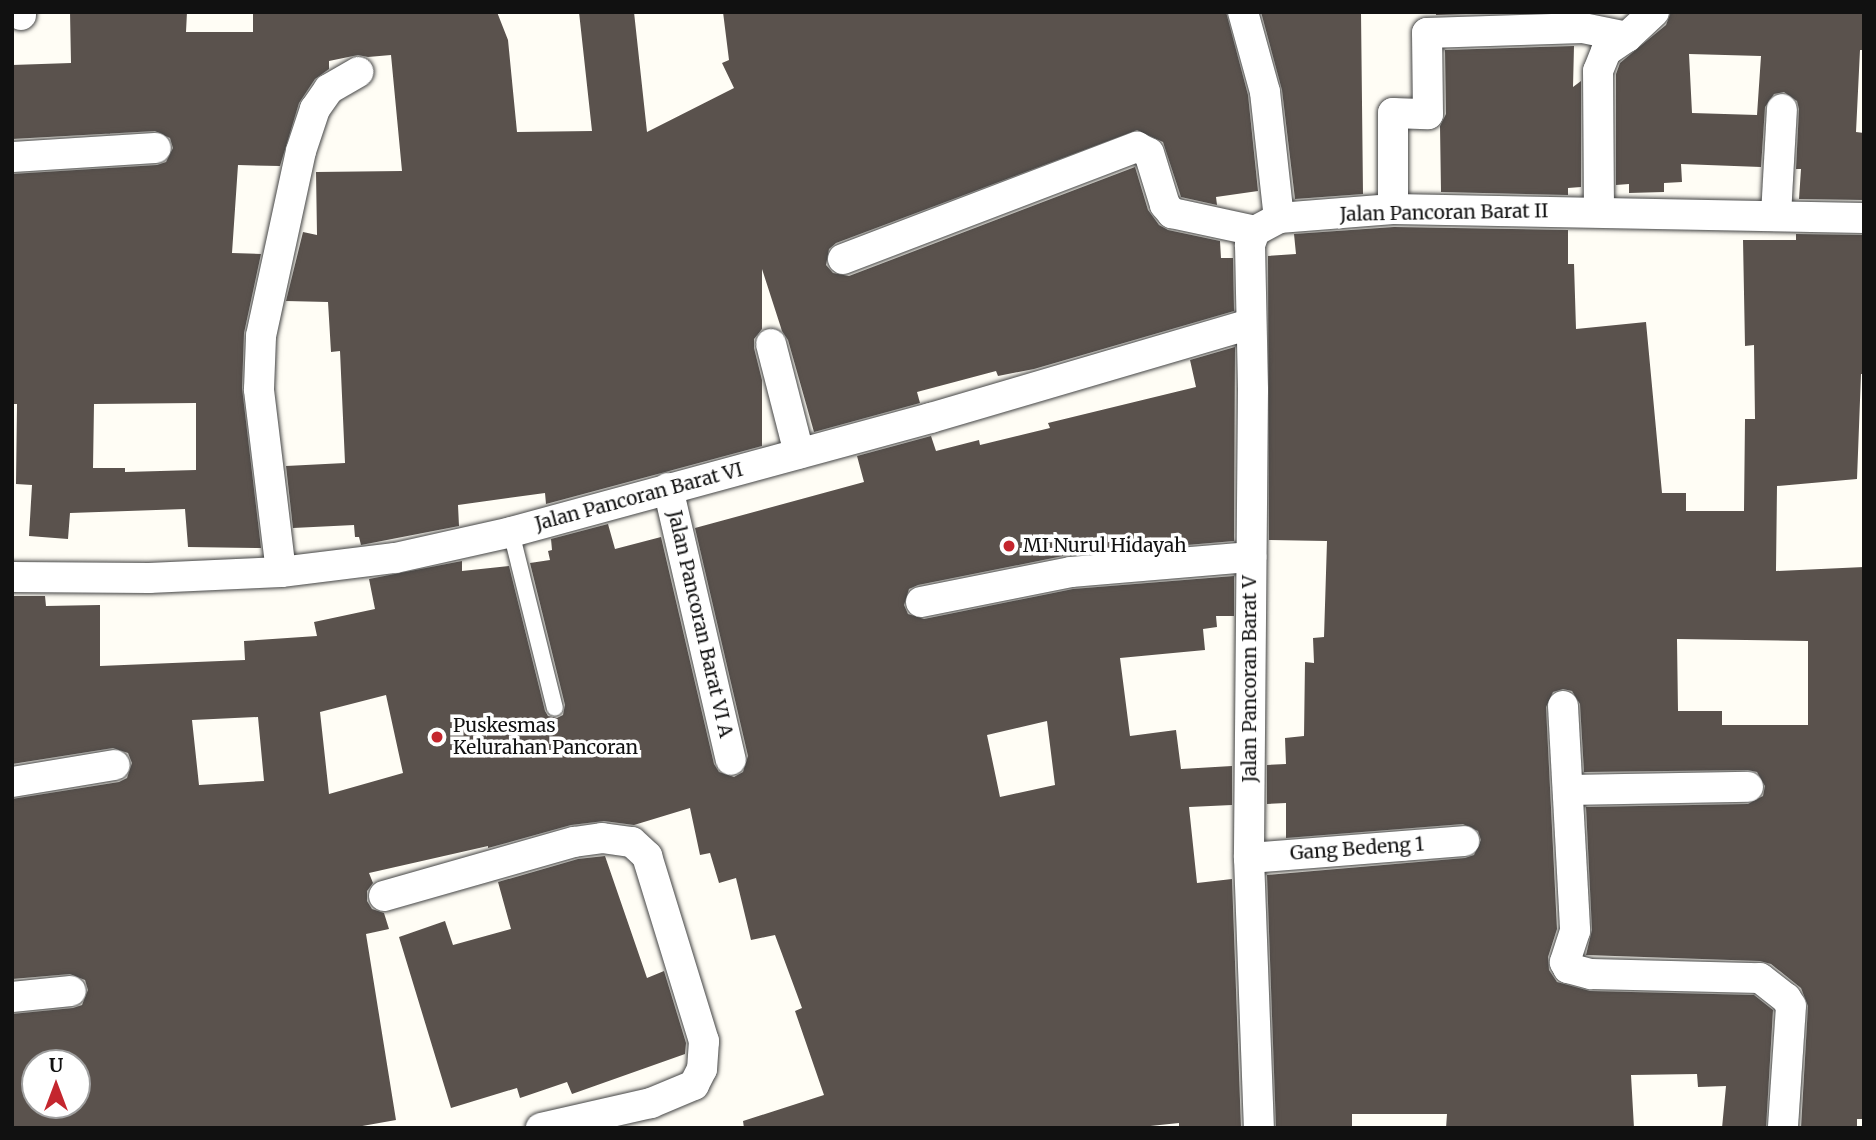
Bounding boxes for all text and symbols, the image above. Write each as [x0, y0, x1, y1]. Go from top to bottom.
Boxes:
street label: Jalan Pancoran Barat II [1340, 200, 1548, 226]
street label: Jalan Pancoran Barat VI [533, 458, 745, 536]
street label: Jalan Pancoran Barat VI A [663, 508, 737, 740]
place label: MI Nurul Hidayah [1023, 535, 1187, 557]
marker: MI Nurul Hidayah [1001, 538, 1017, 554]
street label: Jalan Pancoran Barat V [1239, 576, 1261, 782]
place label: Puskesmas Kelurahan Pancoran [453, 715, 638, 759]
marker: Puskesmas Kelurahan Pancoran [427, 727, 447, 747]
street label: Gang Bedeng 1 [1289, 833, 1425, 865]
north arrow [21, 1049, 91, 1119]
text: U [49, 1053, 63, 1077]

